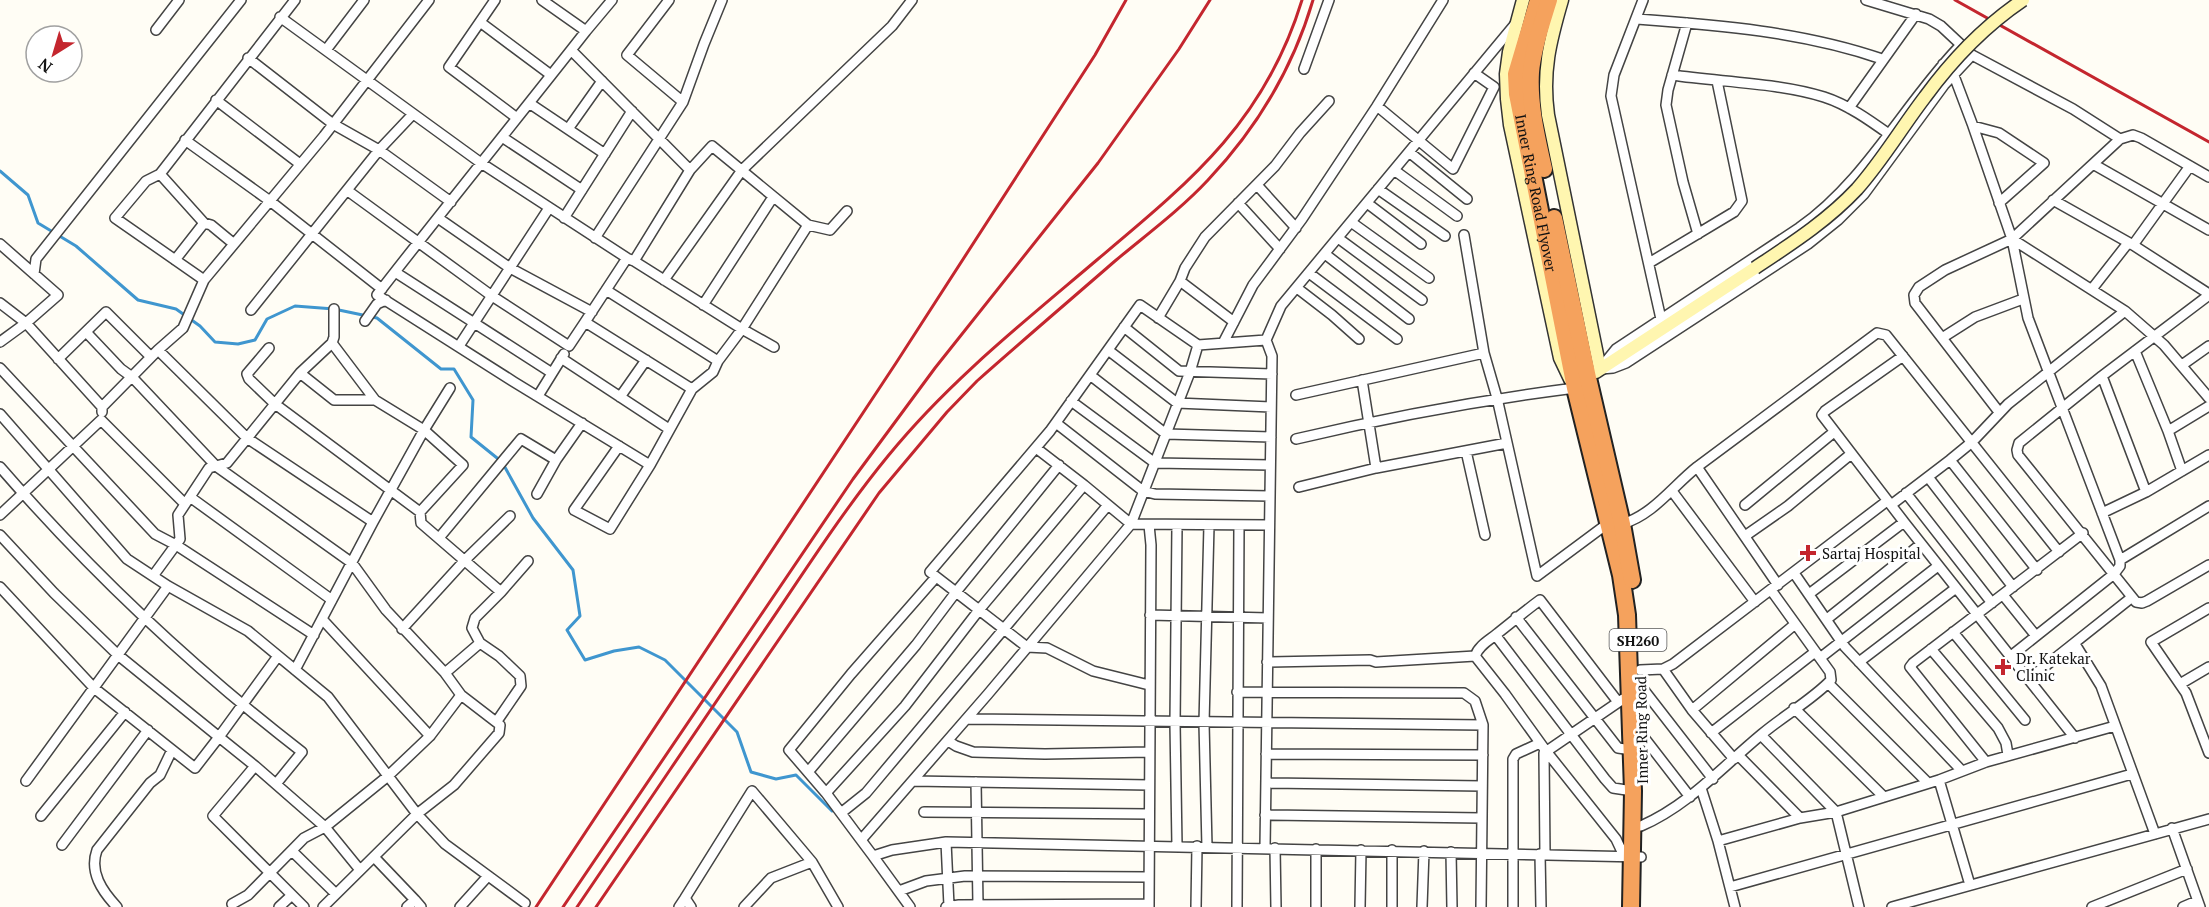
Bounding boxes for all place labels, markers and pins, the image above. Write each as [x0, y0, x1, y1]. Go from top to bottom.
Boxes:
place label: Sartaj Hospital [1822, 543, 1921, 563]
marker: Sartaj Hospital [1799, 544, 1817, 562]
place label: Dr. Katekar Clinic [2016, 648, 2091, 685]
marker: Dr. Katekar Clinic [1994, 658, 2012, 676]

